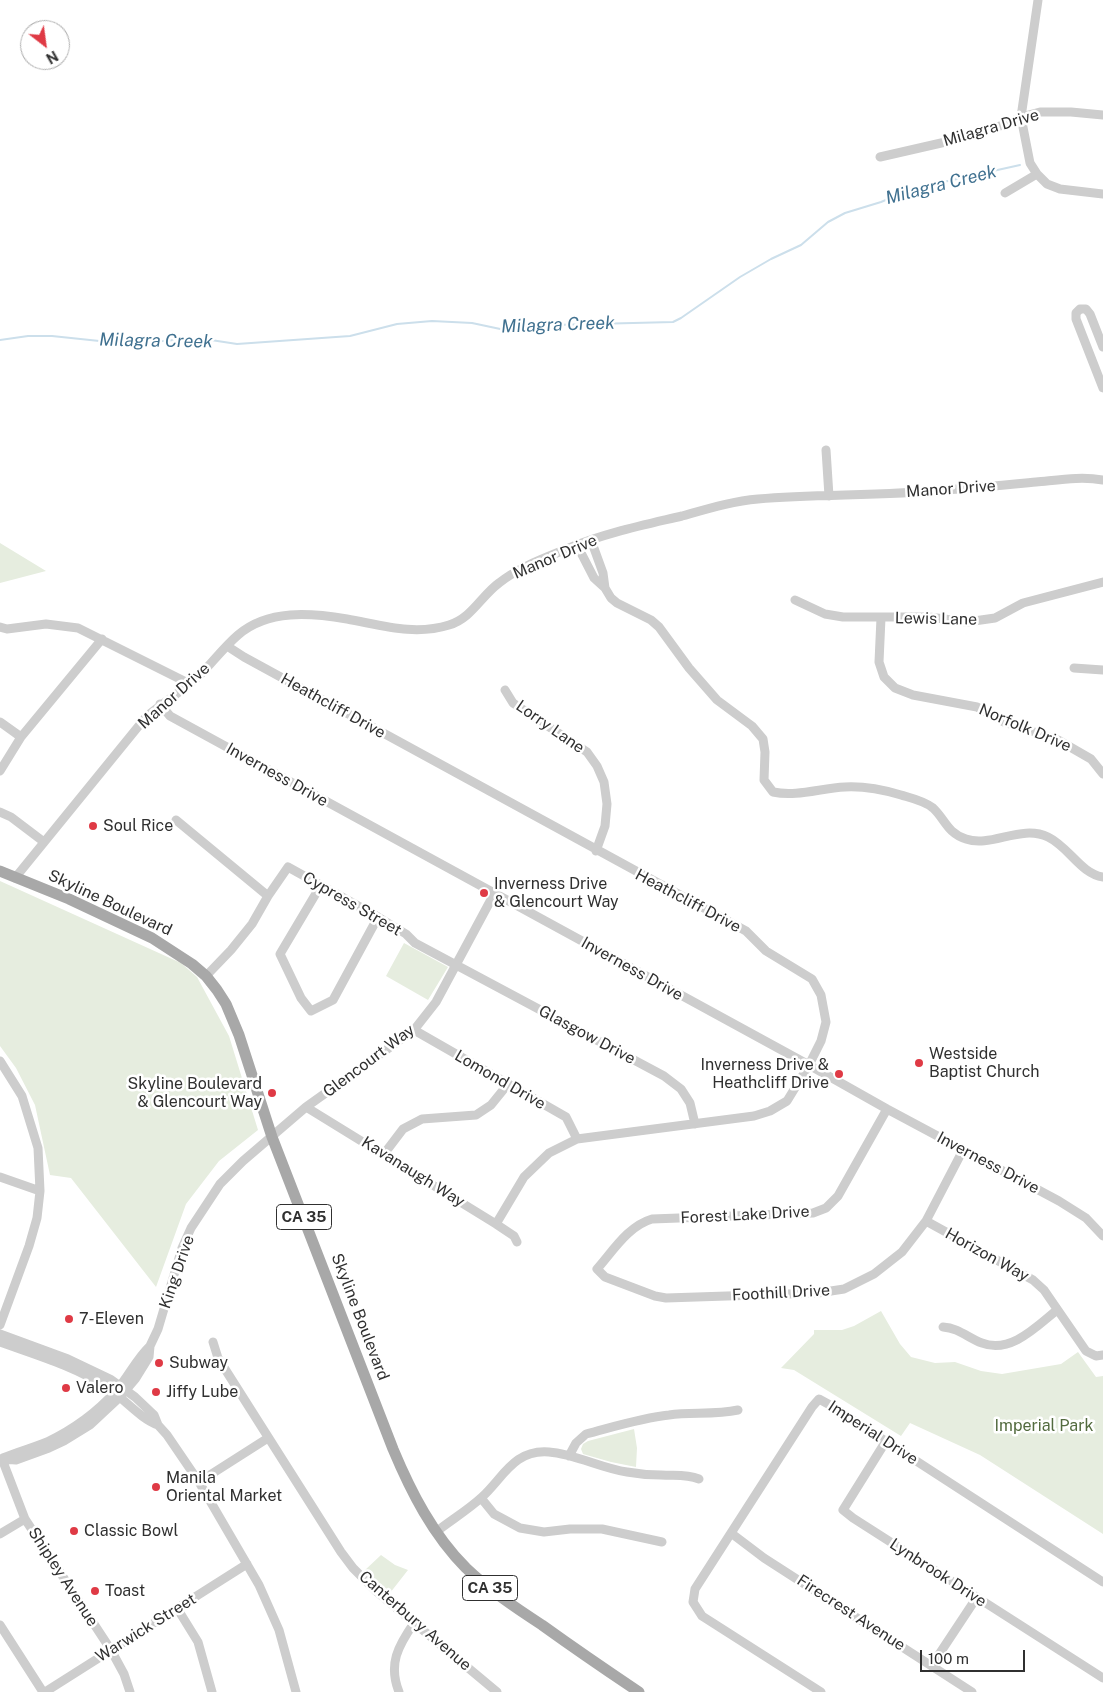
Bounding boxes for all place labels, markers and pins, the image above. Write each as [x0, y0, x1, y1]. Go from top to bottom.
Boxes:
place label: Soul Rice [103, 816, 173, 836]
marker: Soul Rice [87, 820, 99, 832]
place label: Inverness Drive & Glencourt Way [494, 874, 619, 912]
marker: Inverness Drive & Glencourt Way [478, 887, 490, 899]
place label: Westside Baptist Church [929, 1044, 1040, 1082]
place label: Inverness Drive & Heathcliff Drive [700, 1055, 829, 1093]
marker: Westside Baptist Church [913, 1057, 925, 1069]
marker: Inverness Drive & Heathcliff Drive [833, 1068, 845, 1080]
place label: Skyline Boulevard & Glencourt Way [128, 1074, 262, 1112]
marker: Skyline Boulevard & Glencourt Way [266, 1087, 278, 1099]
place label: 7-Eleven [79, 1309, 144, 1329]
marker: 7-Eleven [63, 1313, 75, 1325]
place label: Subway [169, 1353, 228, 1373]
marker: Subway [153, 1357, 165, 1369]
place label: Valero [76, 1378, 124, 1398]
marker: Valero [60, 1382, 72, 1394]
place label: Jiffy Lube [166, 1382, 238, 1402]
marker: Jiffy Lube [150, 1386, 162, 1398]
place label: Manila Oriental Market [166, 1468, 282, 1506]
marker: Manila Oriental Market [150, 1481, 162, 1493]
place label: Classic Bowl [84, 1521, 178, 1541]
marker: Classic Bowl [68, 1525, 80, 1537]
place label: Toast [105, 1581, 145, 1601]
marker: Toast [89, 1585, 101, 1597]

